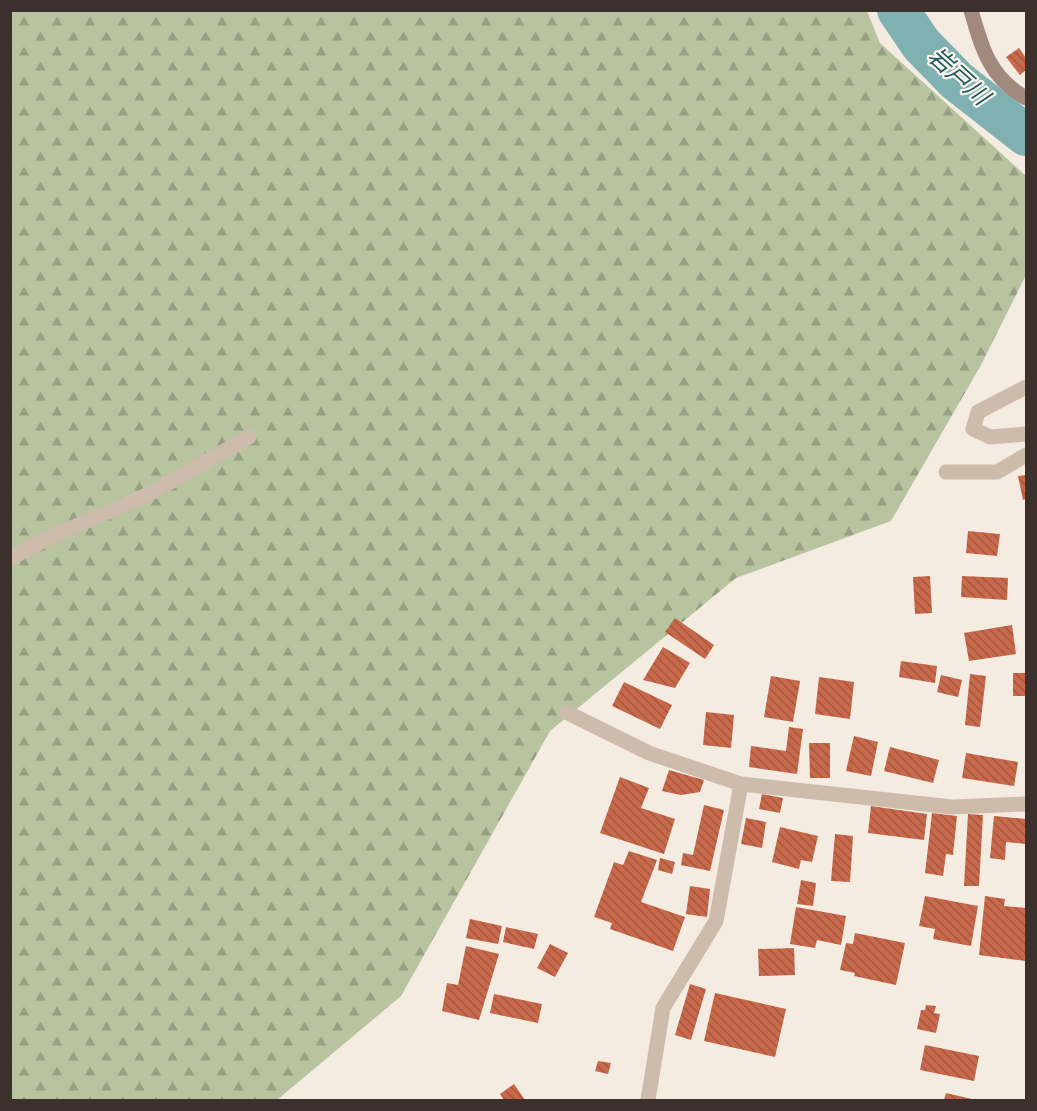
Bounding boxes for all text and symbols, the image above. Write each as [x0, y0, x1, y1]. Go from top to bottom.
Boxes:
water label: 岩戸川 [923, 43, 996, 112]

